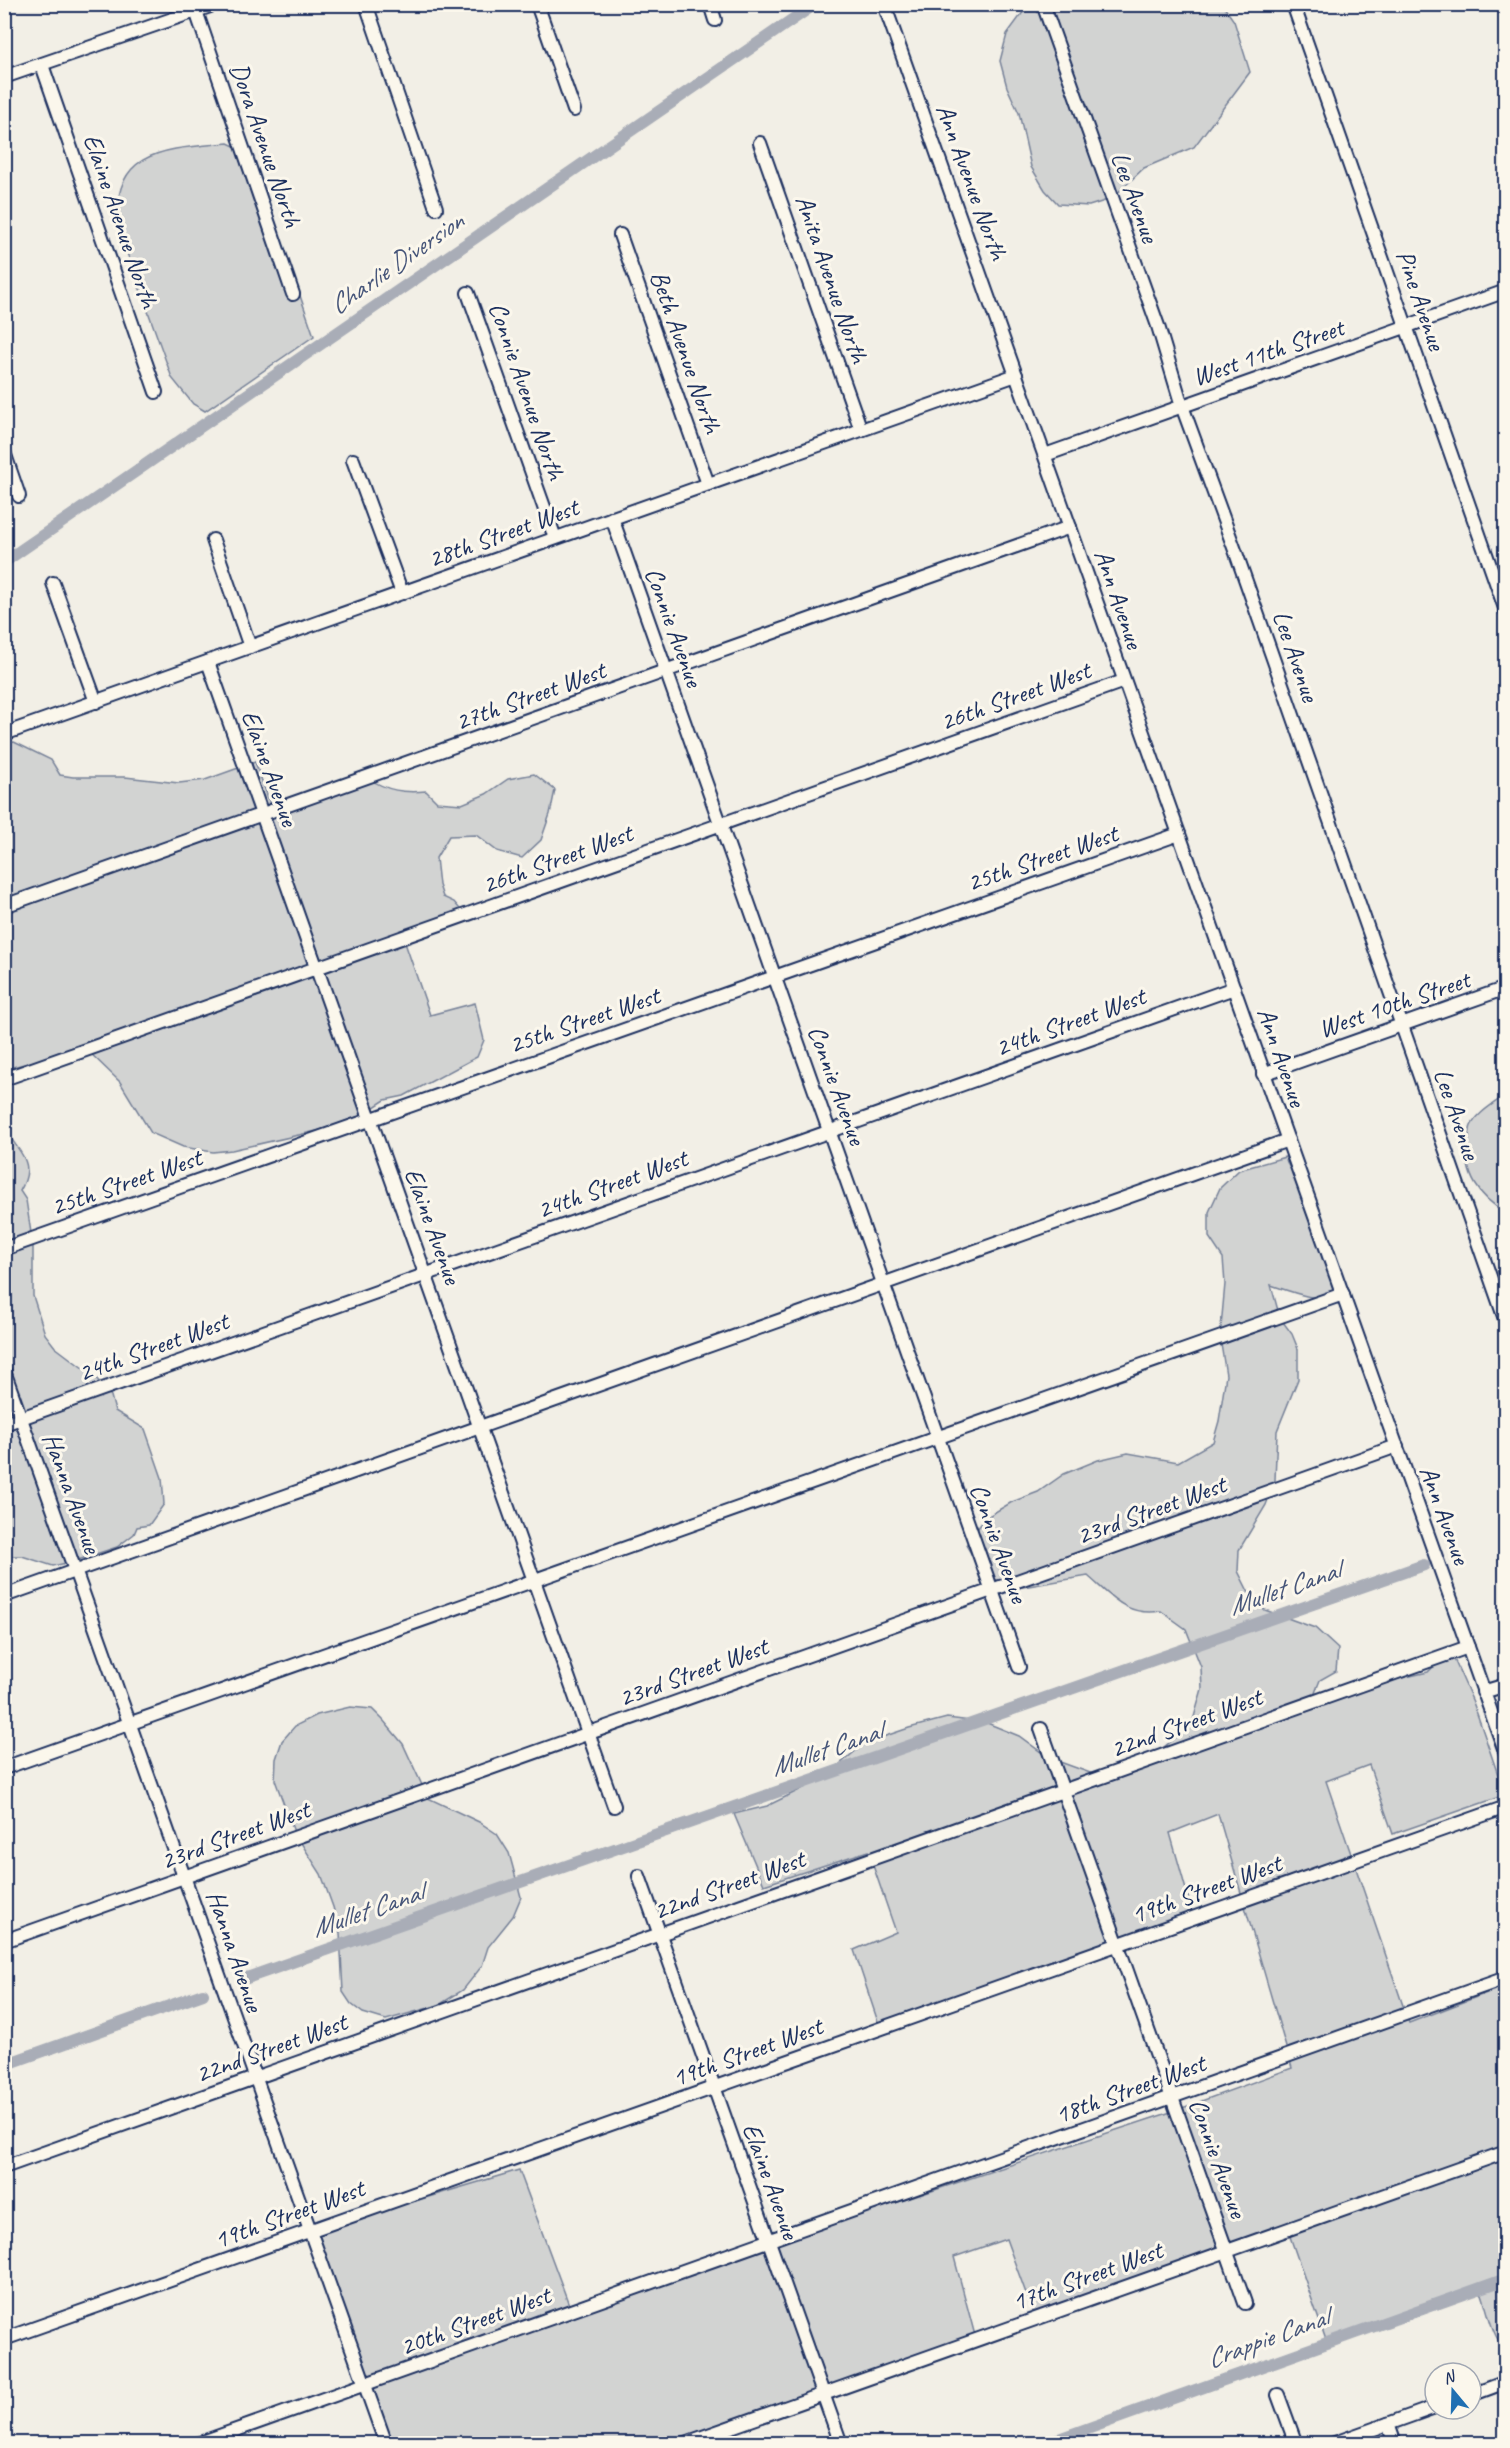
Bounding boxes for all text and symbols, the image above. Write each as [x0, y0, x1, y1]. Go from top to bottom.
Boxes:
street label: Dora Avenue North [223, 59, 310, 232]
street label: Ann Avenue North [929, 100, 1016, 266]
street label: Elaine Avenue North [76, 130, 167, 314]
street label: Lee Avenue [1103, 147, 1167, 248]
street label: Anita Avenue North [788, 191, 877, 369]
water label: Charlie Diversion [322, 203, 471, 322]
street label: Pine Avenue [1389, 246, 1454, 356]
street label: Beth Avenue North [643, 266, 730, 439]
street label: Connie Avenue North [481, 298, 573, 486]
street label: West 11th Street [1188, 310, 1350, 393]
street label: 28th Street West [424, 490, 585, 575]
street label: Ann Avenue [1087, 545, 1152, 654]
street label: Connie Avenue [637, 563, 711, 693]
street label: Lee Avenue [1265, 606, 1327, 707]
street label: 27th Street West [451, 653, 612, 738]
street label: 26th Street West [936, 653, 1097, 738]
street label: Elaine Avenue [234, 706, 307, 832]
street label: 26th Street West [478, 816, 639, 901]
street label: 25th Street West [962, 816, 1124, 899]
street label: West 10th Street [1314, 962, 1476, 1045]
street label: 25th Street West [504, 978, 666, 1061]
street label: 24th Street West [991, 979, 1152, 1064]
street label: Ann Avenue [1250, 1003, 1315, 1112]
street label: Connie Avenue [800, 1021, 874, 1151]
street label: Lee Avenue [1426, 1064, 1488, 1165]
street label: 25th Street West [46, 1140, 208, 1223]
street label: 24th Street West [533, 1141, 694, 1226]
street label: Elaine Avenue [397, 1164, 470, 1290]
street label: 24th Street West [74, 1304, 235, 1389]
street label: Hanna Avenue [35, 1428, 110, 1559]
street label: Ann Avenue [1412, 1461, 1479, 1570]
street label: 23rd Street West [1072, 1467, 1232, 1552]
street label: Connie Avenue [962, 1479, 1036, 1609]
water label: Mullet Canal [1224, 1550, 1352, 1623]
street label: 23rd Street West [614, 1629, 774, 1714]
street label: 22nd Street West [1106, 1680, 1268, 1766]
water label: Mullet Canal [766, 1711, 894, 1784]
street label: 23rd Street West [156, 1792, 316, 1877]
street label: 22nd Street West [649, 1842, 811, 1928]
street label: 19th Street West [1127, 1846, 1288, 1931]
water label: Mullet Canal [307, 1872, 435, 1945]
street label: Hanna Avenue [199, 1886, 272, 2017]
street label: 22nd Street West [191, 2005, 353, 2091]
street label: 19th Street West [668, 2009, 829, 2094]
street label: 18th Street West [1051, 2046, 1212, 2131]
street label: Connie Avenue [1181, 2094, 1255, 2224]
street label: Elaine Avenue [735, 2119, 808, 2245]
street label: 19th Street West [210, 2171, 371, 2256]
street label: 17th Street West [1008, 2233, 1169, 2318]
street label: 20th Street West [396, 2278, 557, 2363]
water label: Crappie Canal [1202, 2297, 1340, 2376]
north arrow [1423, 2361, 1483, 2421]
text: N [1441, 2366, 1459, 2389]

